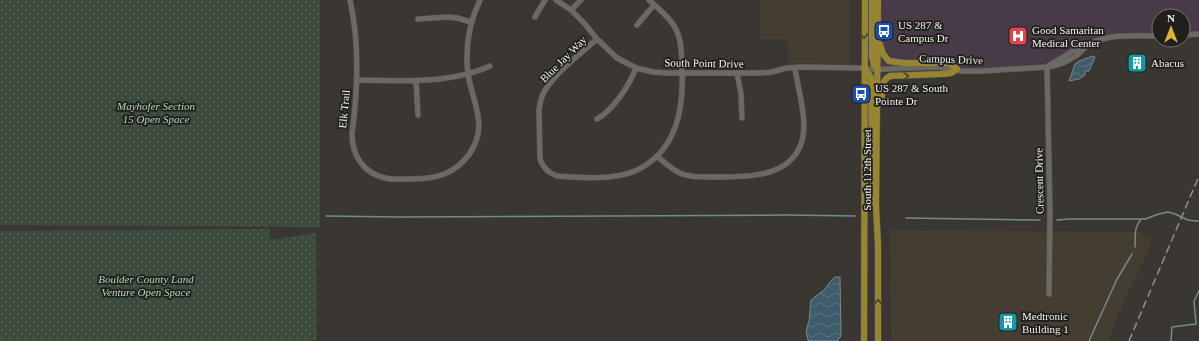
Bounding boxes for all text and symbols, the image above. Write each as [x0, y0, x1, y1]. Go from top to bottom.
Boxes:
north arrow [1151, 8, 1191, 48]
text: N [1167, 12, 1175, 24]
place label: US 287 & Campus Dr [898, 19, 949, 44]
bus stop icon: US 287 & Campus Dr [873, 20, 895, 42]
place label: Good Samaritan Medical Center [1032, 24, 1104, 49]
hospital icon: Good Samaritan Medical Center [1007, 25, 1029, 47]
street label: Blue Jay Way [537, 33, 589, 85]
one-way arrow [860, 33, 868, 39]
street label: Campus Drive [919, 52, 983, 66]
building icon: Abacus [1126, 52, 1148, 74]
street label: South Point Drive [664, 56, 744, 70]
place label: Abacus [1151, 57, 1184, 69]
one-way arrow [903, 71, 909, 80]
place label: US 287 & South Pointe Dr [875, 82, 949, 107]
bus stop icon: US 287 & South Pointe Dr [850, 83, 872, 105]
street label: Elk Trail [336, 89, 352, 129]
park label: Mayhofer Section 15 Open Space [116, 100, 195, 125]
street label: South 112th Street [861, 129, 873, 211]
street label: Crescent Drive [1032, 148, 1046, 214]
park label: Boulder County Land Venture Open Space [98, 273, 194, 298]
one-way arrow [874, 299, 882, 305]
place label: Medtronic Building 1 [1022, 310, 1069, 335]
building icon: Medtronic Building 1 [997, 311, 1019, 333]

